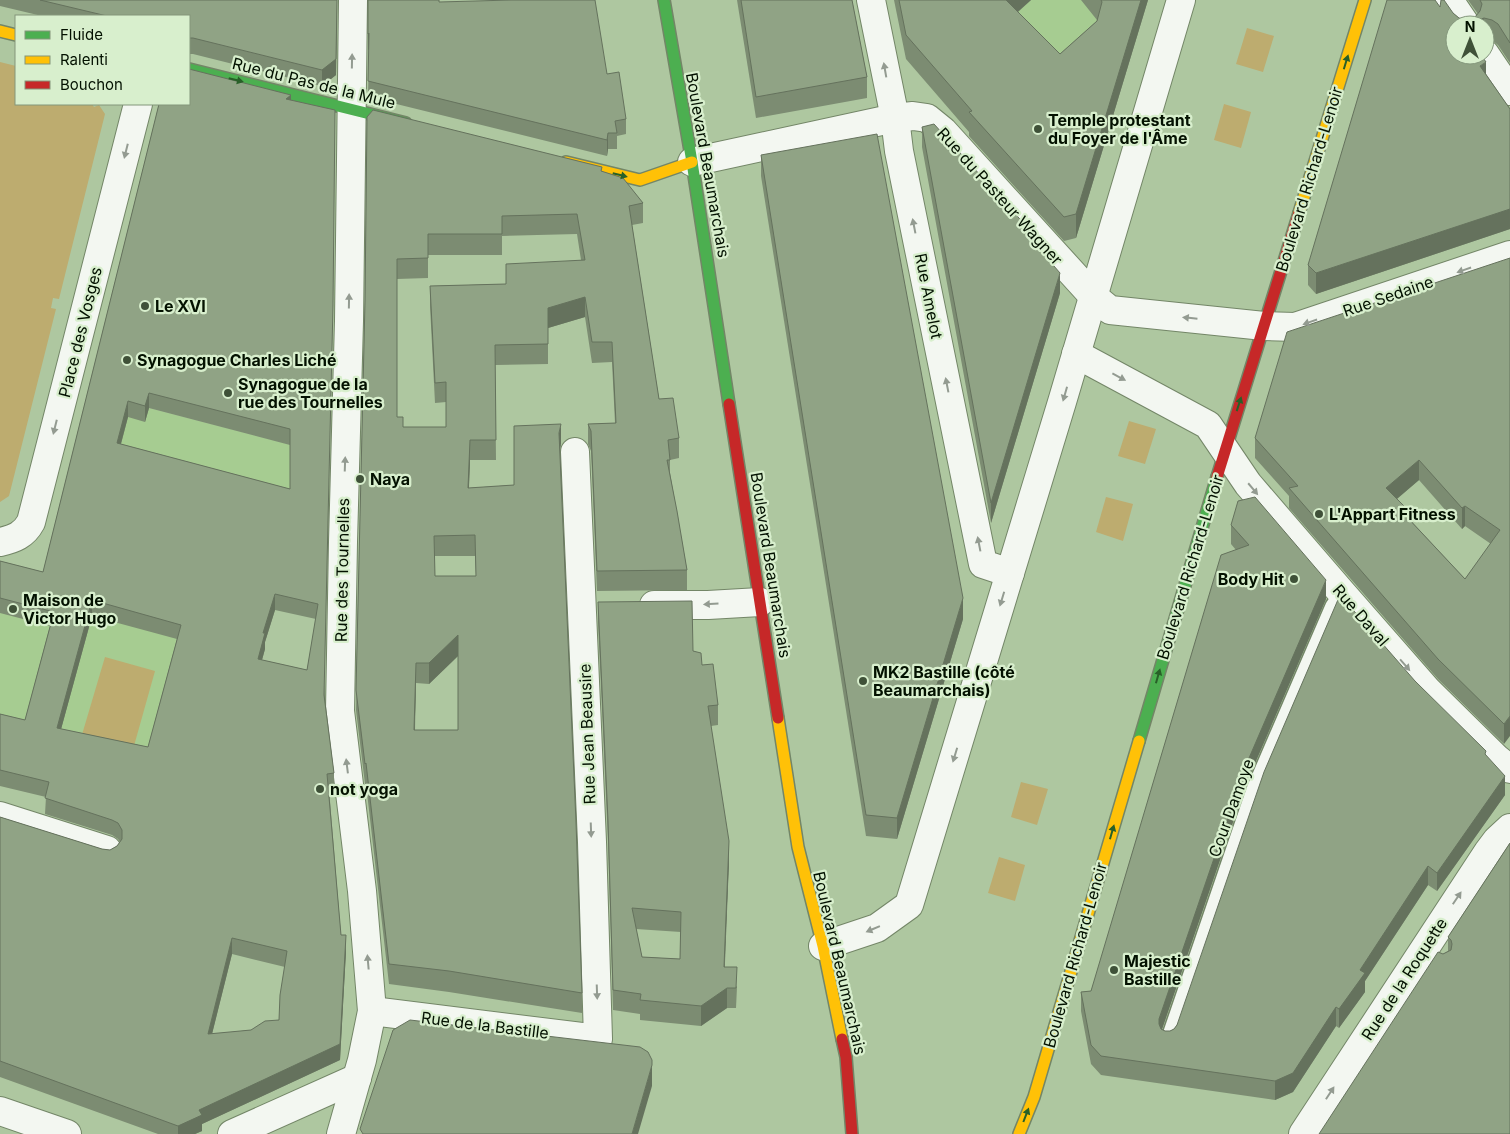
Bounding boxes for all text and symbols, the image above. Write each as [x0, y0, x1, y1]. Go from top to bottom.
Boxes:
legend [15, 15, 190, 105]
north arrow [1445, 15, 1495, 65]
text: N [1465, 18, 1475, 35]
text: Fluide [60, 25, 103, 44]
text: Ralenti [60, 50, 108, 69]
one-way arrow [348, 52, 356, 68]
street label: Rue du Pas de la Mule [230, 53, 398, 113]
one-way arrow [1342, 54, 1350, 69]
one-way arrow [880, 62, 888, 78]
street label: Boulevard Beaumarchais [682, 71, 734, 259]
text: Bouchon [60, 75, 123, 94]
one-way arrow [229, 77, 244, 85]
street label: Boulevard Richard-Lenoir [1271, 84, 1347, 274]
place label: Temple protestant du Foyer de l'Âme [1048, 110, 1191, 148]
street label: Rue du Pasteur Wagner [933, 123, 1067, 269]
marker: Temple protestant du Foyer de l'Âme [1032, 123, 1044, 135]
one-way arrow [122, 143, 130, 159]
one-way arrow [612, 171, 627, 179]
one-way arrow [910, 217, 918, 233]
street label: Rue Amelot [911, 252, 947, 340]
street label: Place des Vosges [54, 265, 106, 399]
one-way arrow [1456, 267, 1471, 275]
street label: Rue Sedaine [1340, 271, 1436, 321]
one-way arrow [345, 293, 353, 309]
place label: Le XVI [155, 296, 206, 316]
marker: Le XVI [139, 300, 151, 312]
one-way arrow [1182, 314, 1198, 322]
one-way arrow [1302, 319, 1317, 326]
place label: Synagogue Charles Liché [137, 350, 336, 370]
marker: Synagogue Charles Liché [121, 354, 133, 366]
one-way arrow [1112, 373, 1126, 381]
place label: Synagogue de la rue des Tournelles [238, 374, 383, 412]
one-way arrow [942, 377, 950, 393]
one-way arrow [1060, 386, 1068, 401]
marker: Synagogue de la rue des Tournelles [222, 387, 234, 399]
one-way arrow [1236, 396, 1244, 411]
one-way arrow [51, 420, 59, 435]
one-way arrow [341, 456, 349, 472]
place label: Naya [370, 469, 410, 489]
street label: Boulevard Beaumarchais [746, 471, 796, 659]
street label: Boulevard Richard-Lenoir [1152, 472, 1228, 662]
marker: Naya [354, 473, 366, 485]
one-way arrow [1248, 483, 1259, 496]
street label: Rue des Tournelles [331, 498, 353, 642]
place label: L'Appart Fitness [1329, 504, 1456, 524]
marker: L'Appart Fitness [1313, 508, 1325, 520]
one-way arrow [975, 537, 983, 552]
place label: Body Hit [1218, 569, 1284, 589]
marker: Body Hit [1288, 573, 1300, 585]
street label: Rue Daval [1329, 580, 1393, 650]
place label: Maison de Victor Hugo [23, 590, 117, 628]
one-way arrow [998, 592, 1005, 607]
one-way arrow [703, 601, 719, 609]
marker: Maison de Victor Hugo [7, 603, 19, 615]
one-way arrow [1400, 659, 1411, 672]
place label: MK2 Bastille (côté Beaumarchais) [873, 662, 1015, 700]
street label: Rue Jean Beausire [575, 663, 599, 805]
one-way arrow [1154, 668, 1162, 683]
marker: MK2 Bastille (côté Beaumarchais) [857, 675, 869, 687]
one-way arrow [950, 747, 958, 762]
street label: Cour Damoye [1204, 756, 1258, 860]
one-way arrow [343, 758, 351, 774]
place label: not yoga [330, 779, 398, 799]
marker: not yoga [314, 783, 326, 795]
one-way arrow [587, 822, 595, 838]
one-way arrow [1108, 824, 1116, 839]
street label: Boulevard Richard-Lenoir [1039, 860, 1111, 1050]
street label: Boulevard Beaumarchais [809, 869, 871, 1057]
one-way arrow [1452, 892, 1462, 905]
street label: Rue de la Roquette [1357, 914, 1451, 1044]
one-way arrow [866, 925, 880, 933]
place label: Majestic Bastille [1124, 951, 1191, 989]
one-way arrow [363, 954, 371, 970]
marker: Majestic Bastille [1108, 964, 1120, 976]
one-way arrow [593, 985, 601, 1001]
street label: Rue de la Bastille [420, 1007, 550, 1043]
one-way arrow [1325, 1086, 1334, 1100]
one-way arrow [1023, 1108, 1031, 1122]

